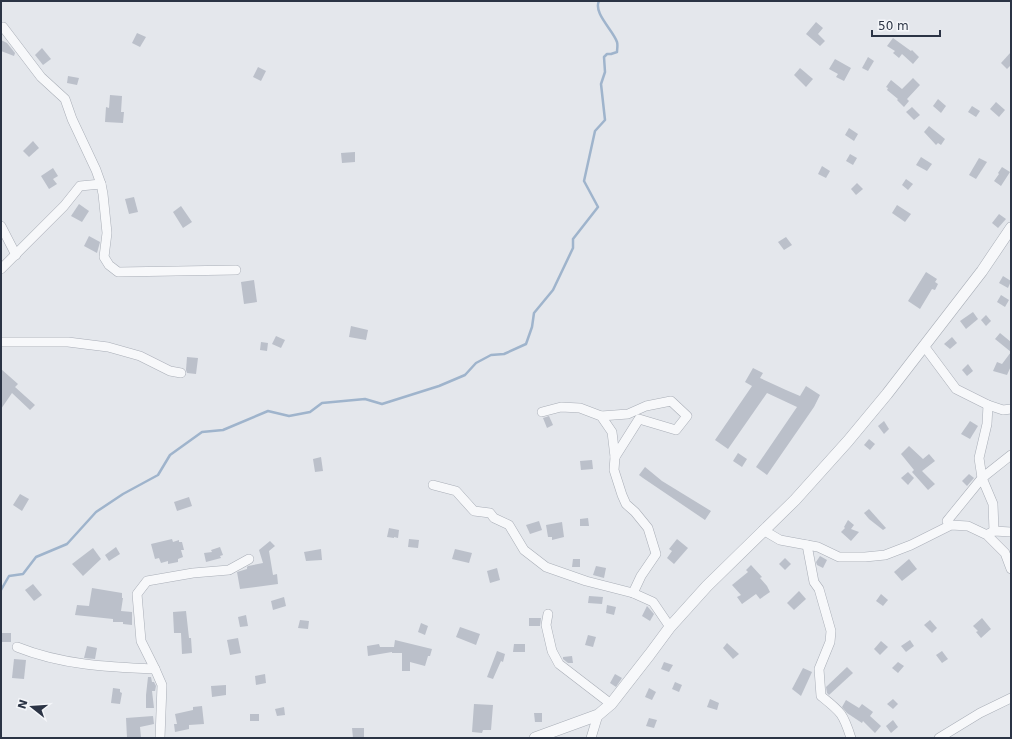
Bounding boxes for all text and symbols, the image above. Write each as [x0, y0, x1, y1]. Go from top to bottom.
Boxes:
scale bar [872, 12, 940, 38]
text: 50 m [878, 19, 909, 33]
north arrow [12, 687, 52, 727]
text: N [15, 698, 30, 711]

